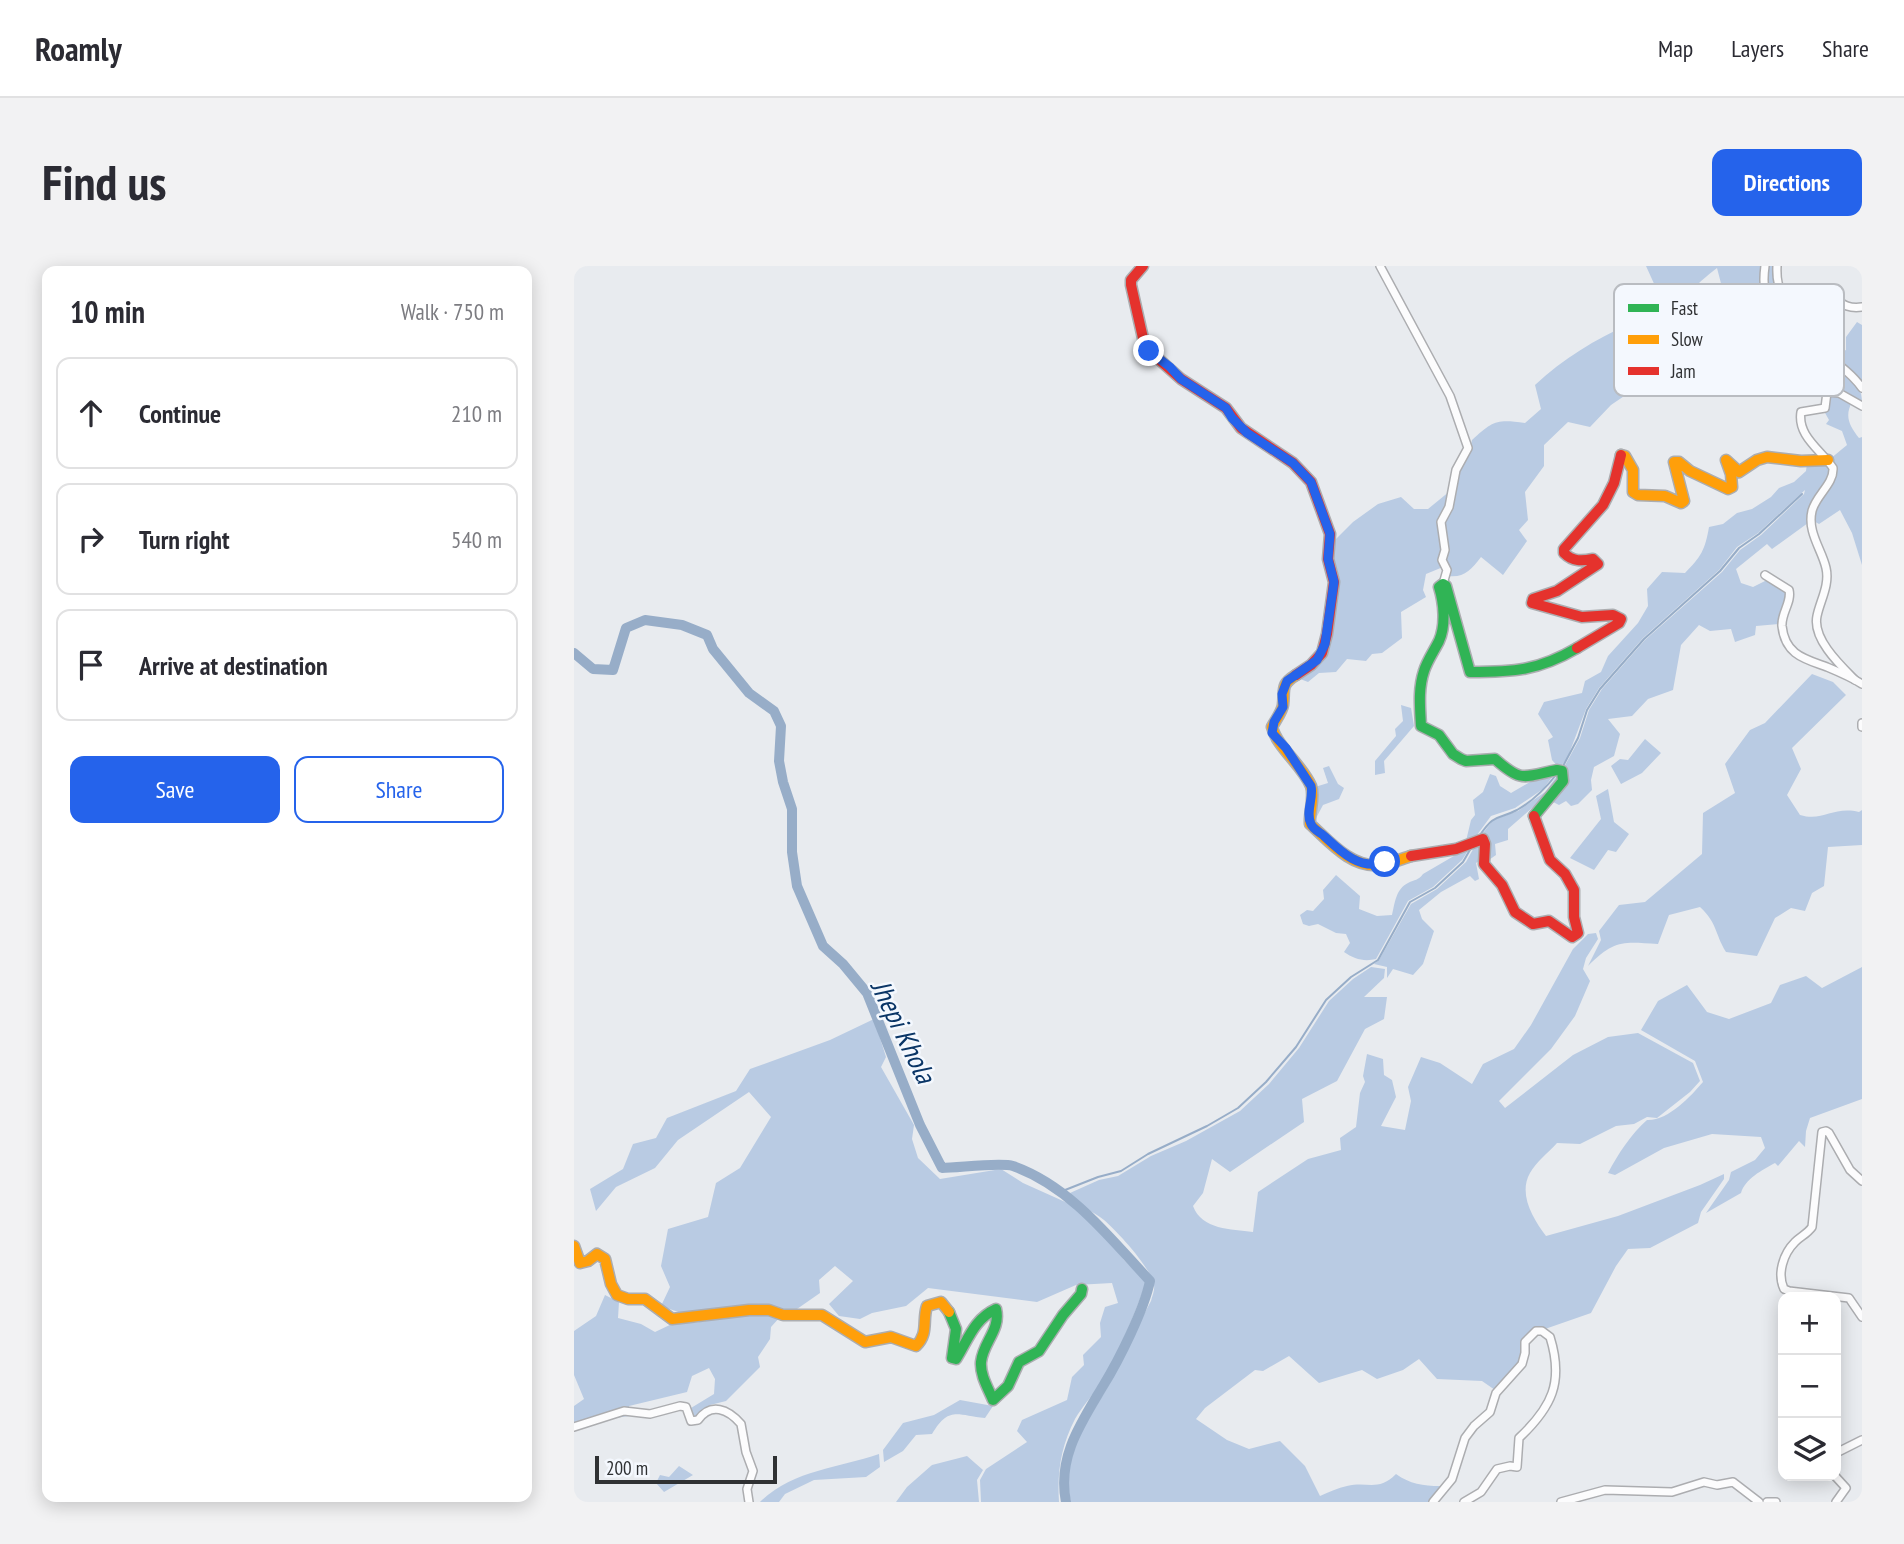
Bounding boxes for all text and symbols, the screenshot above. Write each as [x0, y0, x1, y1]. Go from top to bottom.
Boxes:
text: Roamly [35, 27, 122, 70]
text: Map [1658, 33, 1693, 64]
text: Layers [1731, 33, 1784, 64]
text: Share [1822, 33, 1869, 64]
button: Directions [1712, 149, 1862, 216]
text: Find us [42, 150, 166, 214]
legend [1614, 284, 1844, 396]
text: 10 min [70, 292, 145, 331]
text: Fast [1671, 296, 1699, 320]
text: Walk · 750 m [401, 297, 504, 326]
text: Slow [1671, 327, 1704, 351]
route end [1133, 335, 1164, 366]
text: Jam [1670, 359, 1696, 383]
icon: ahead [72, 394, 110, 432]
text: Continue [139, 397, 221, 430]
text: 210 m [451, 399, 502, 428]
icon: right [72, 520, 110, 558]
text: Turn right [139, 523, 230, 556]
text: 540 m [451, 525, 502, 554]
icon: arrive [72, 646, 110, 684]
text: Arrive at destination [139, 649, 328, 682]
button: Save [70, 756, 280, 823]
button: Share [294, 756, 504, 823]
route start [1369, 846, 1400, 877]
water label: Jhepi Khola [863, 972, 946, 1091]
map controls [1778, 1292, 1841, 1481]
button: + [1778, 1292, 1841, 1355]
button: − [1778, 1355, 1841, 1418]
button: layers [1778, 1418, 1841, 1481]
scale bar [595, 1453, 777, 1485]
text: 200 m [606, 1456, 648, 1480]

